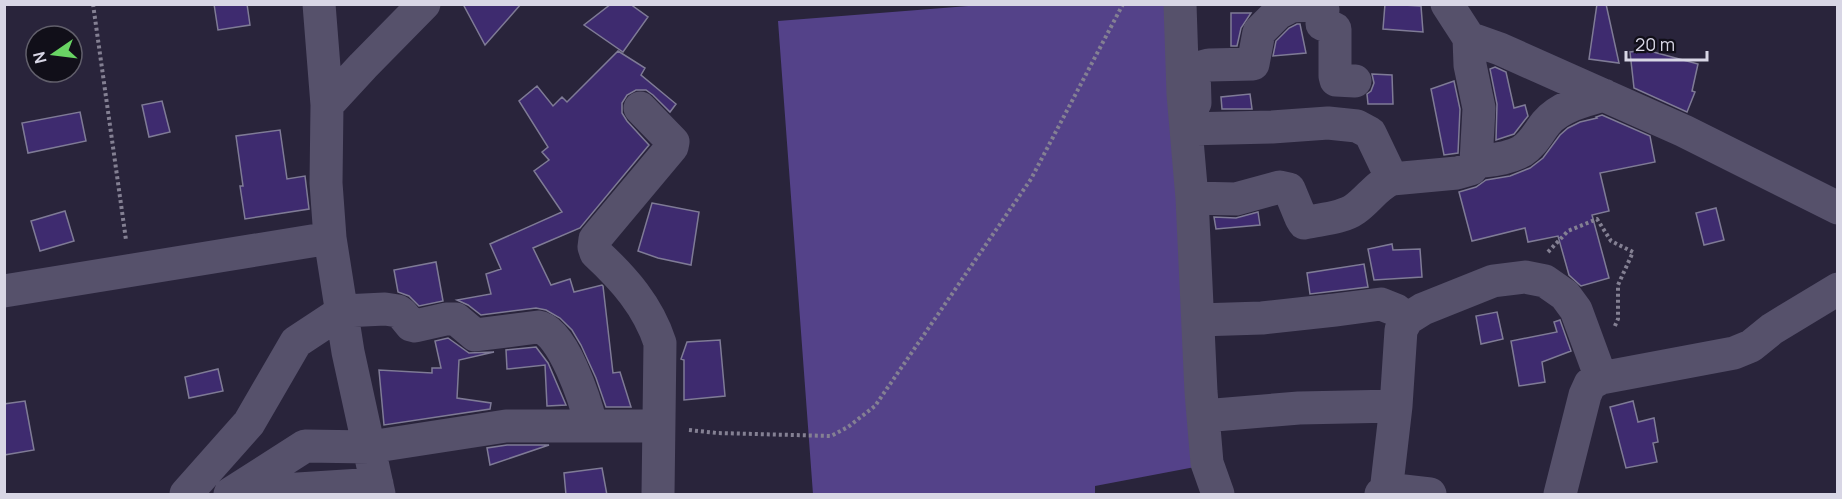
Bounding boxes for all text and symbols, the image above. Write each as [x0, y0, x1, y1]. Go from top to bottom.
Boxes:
north arrow [24, 24, 84, 84]
scale bar [1626, 24, 1707, 62]
text: 20 m [1635, 32, 1675, 56]
text: N [27, 49, 52, 66]

